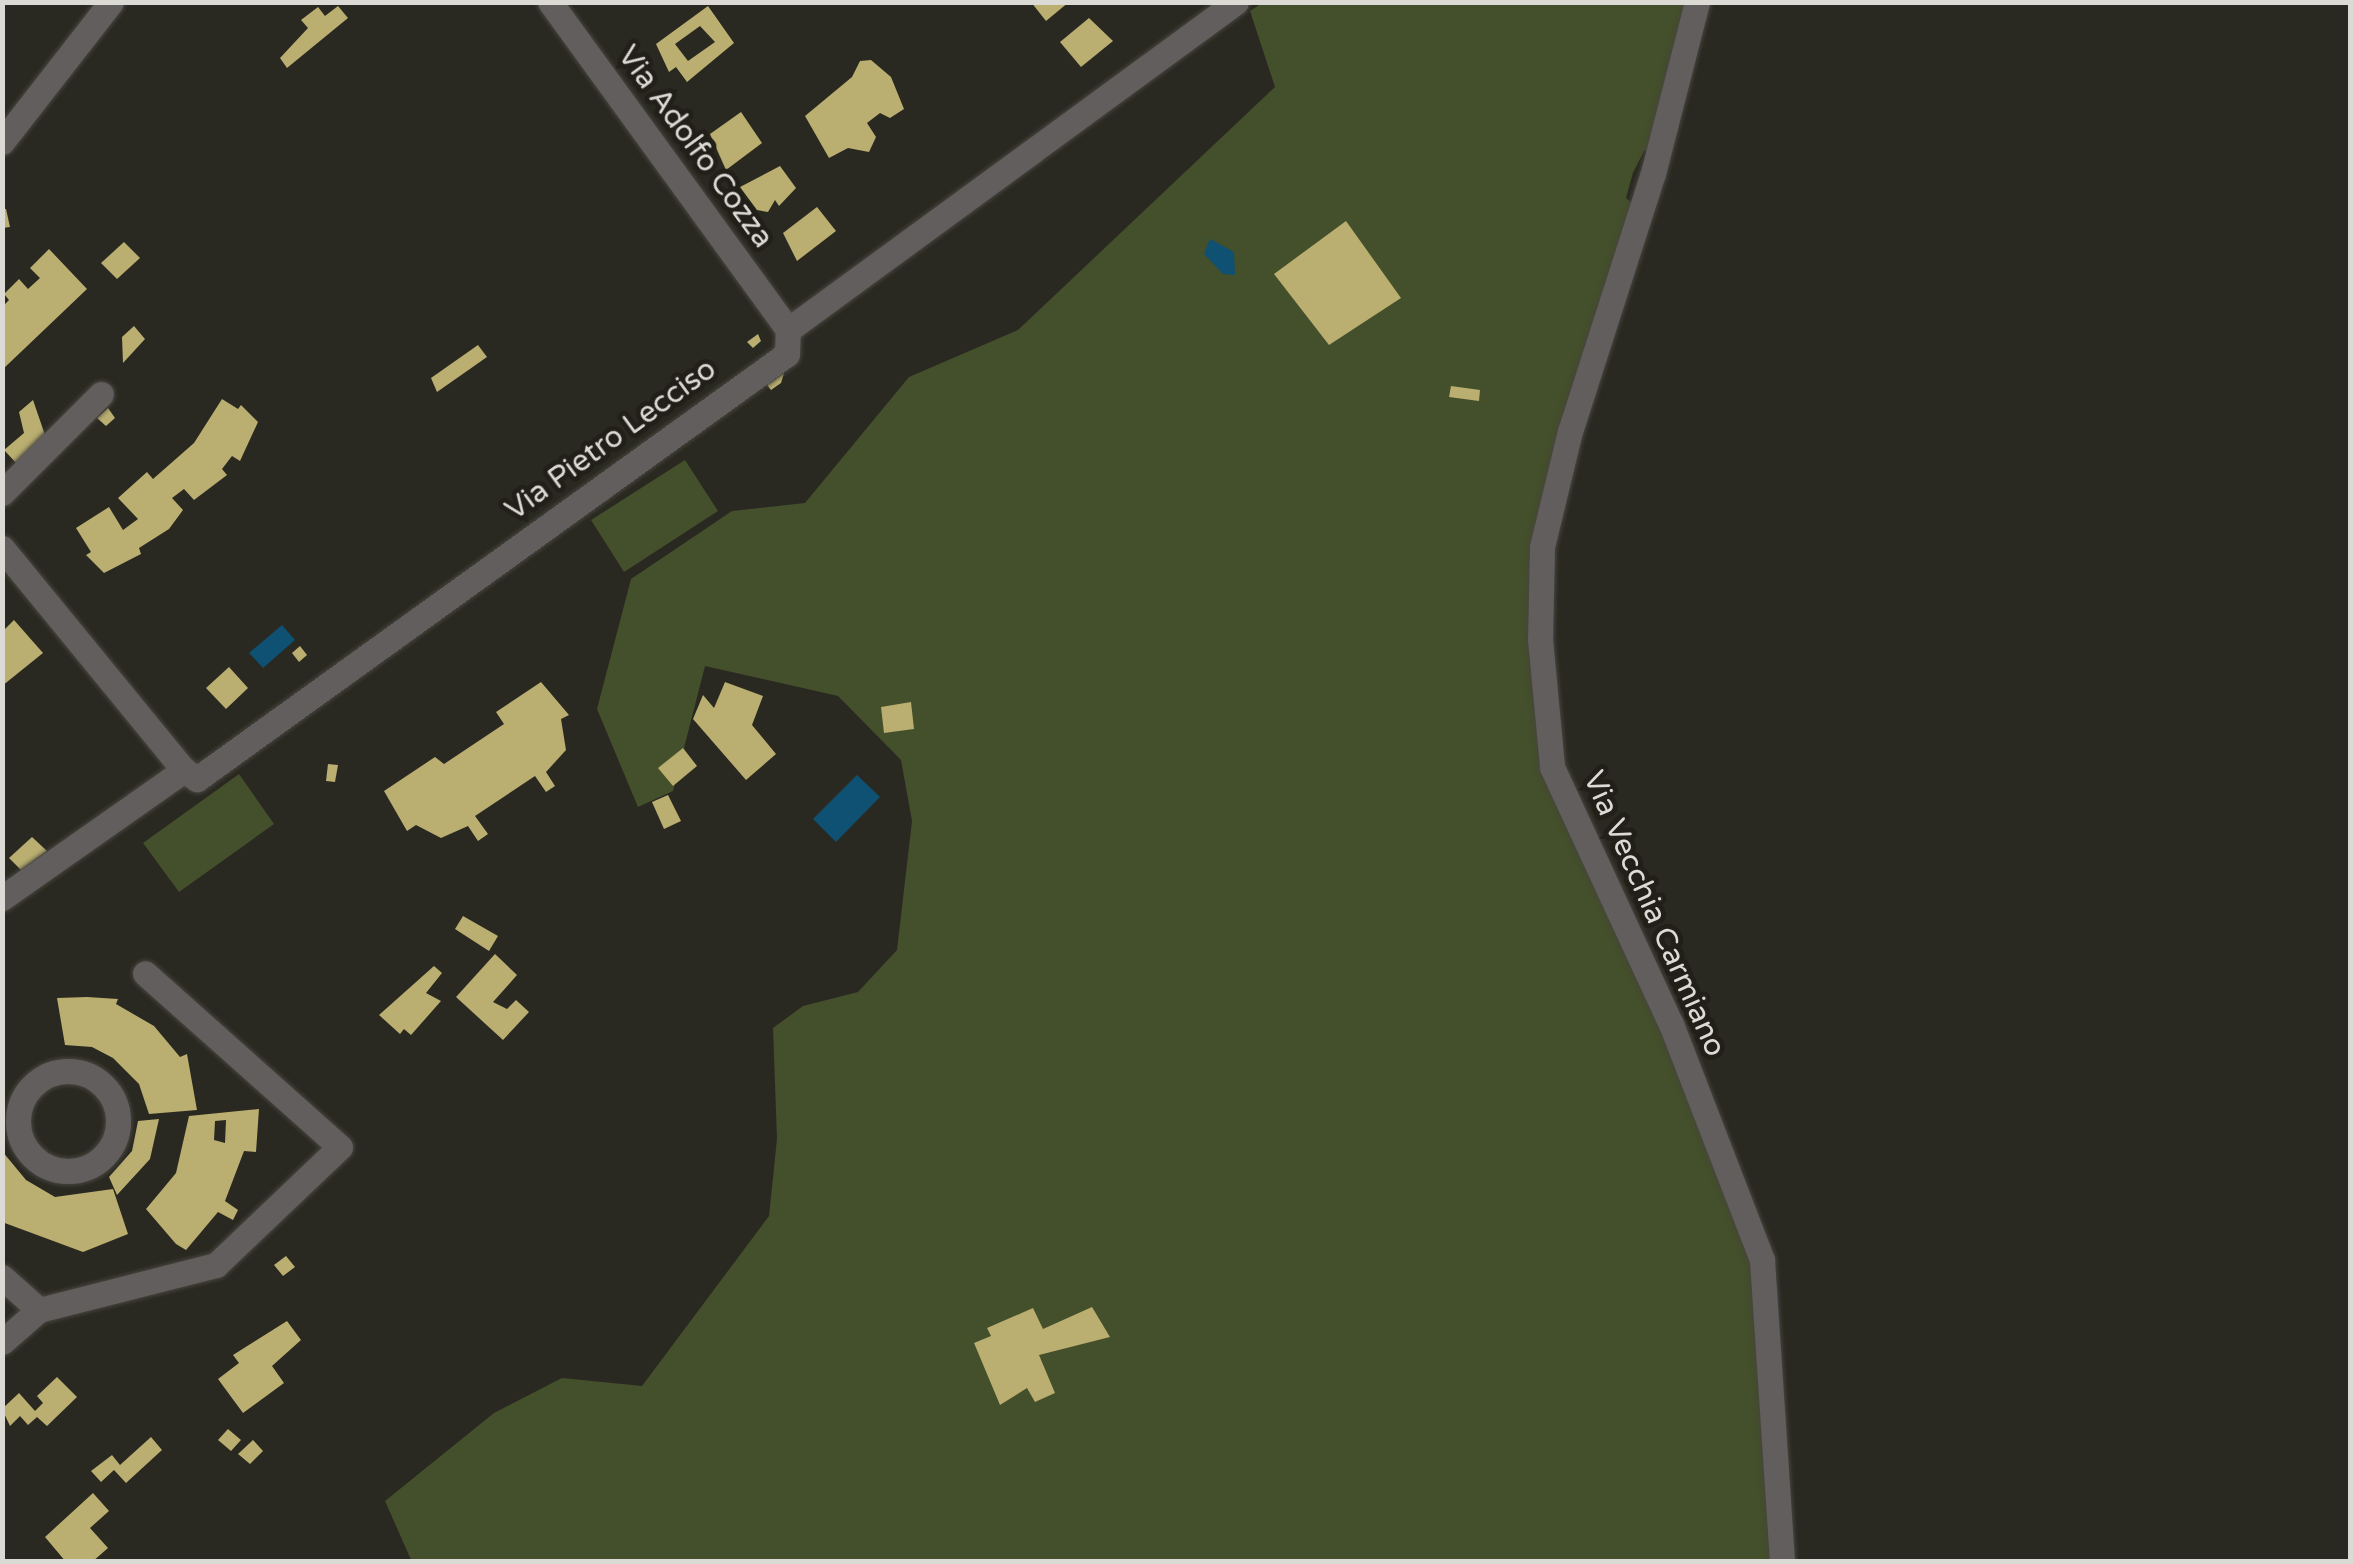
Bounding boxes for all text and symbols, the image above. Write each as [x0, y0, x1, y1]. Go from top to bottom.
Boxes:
street label: Via Adolfo Cozza [610, 39, 780, 255]
street label: Via Pietro Lecciso [499, 351, 723, 529]
street label: Via Vecchia Carmiano [1575, 766, 1733, 1062]

